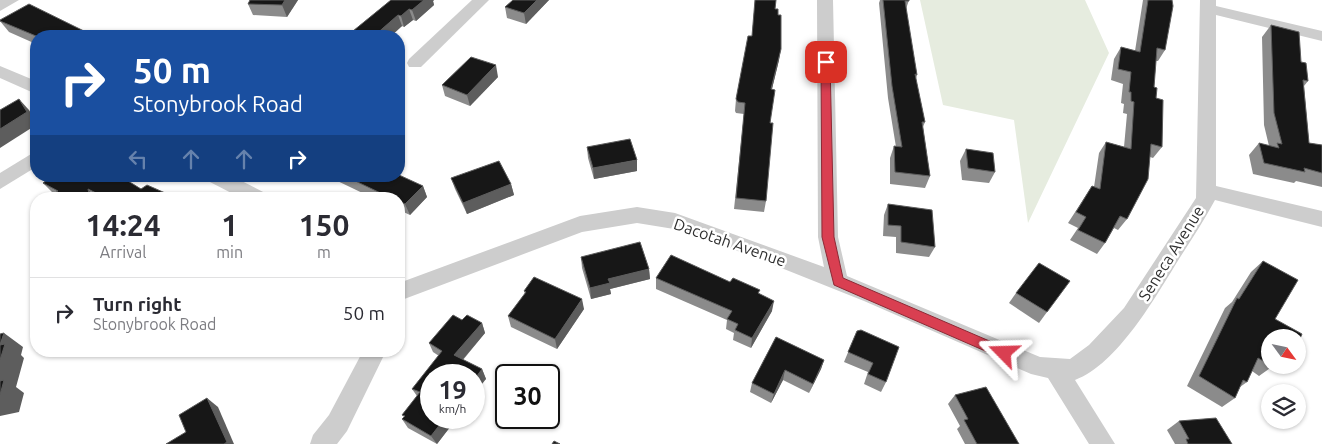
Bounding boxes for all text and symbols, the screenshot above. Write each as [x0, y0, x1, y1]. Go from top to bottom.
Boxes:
pin [805, 41, 847, 83]
icon: arrive [812, 48, 840, 76]
icon: right [50, 50, 115, 115]
text: 50 m [133, 50, 211, 90]
text: Stonybrook Road [133, 91, 303, 116]
icon: left [124, 145, 152, 173]
icon: ahead [177, 145, 205, 173]
icon: ahead [230, 145, 258, 173]
icon: right [283, 145, 311, 173]
street label: Seneca Avenue [1135, 202, 1207, 304]
text: 14:24 [86, 208, 161, 242]
text: 1 [221, 208, 238, 242]
text: 150 [299, 208, 349, 242]
street label: Dacotah Avenue [672, 214, 788, 270]
text: Arrival [100, 243, 146, 261]
text: min [216, 243, 243, 261]
text: m [317, 243, 331, 261]
text: Turn right [93, 293, 181, 315]
icon: right [50, 299, 78, 327]
text: 50 m [343, 302, 385, 324]
text: Stonybrook Road [93, 315, 216, 333]
position arrow [977, 326, 1029, 378]
north arrow [1261, 329, 1306, 374]
map controls [1261, 329, 1306, 429]
speed limit sign: 30 [495, 364, 560, 429]
text: 19 [438, 376, 467, 404]
button: layers [1261, 384, 1306, 429]
text: km/h [439, 402, 466, 415]

